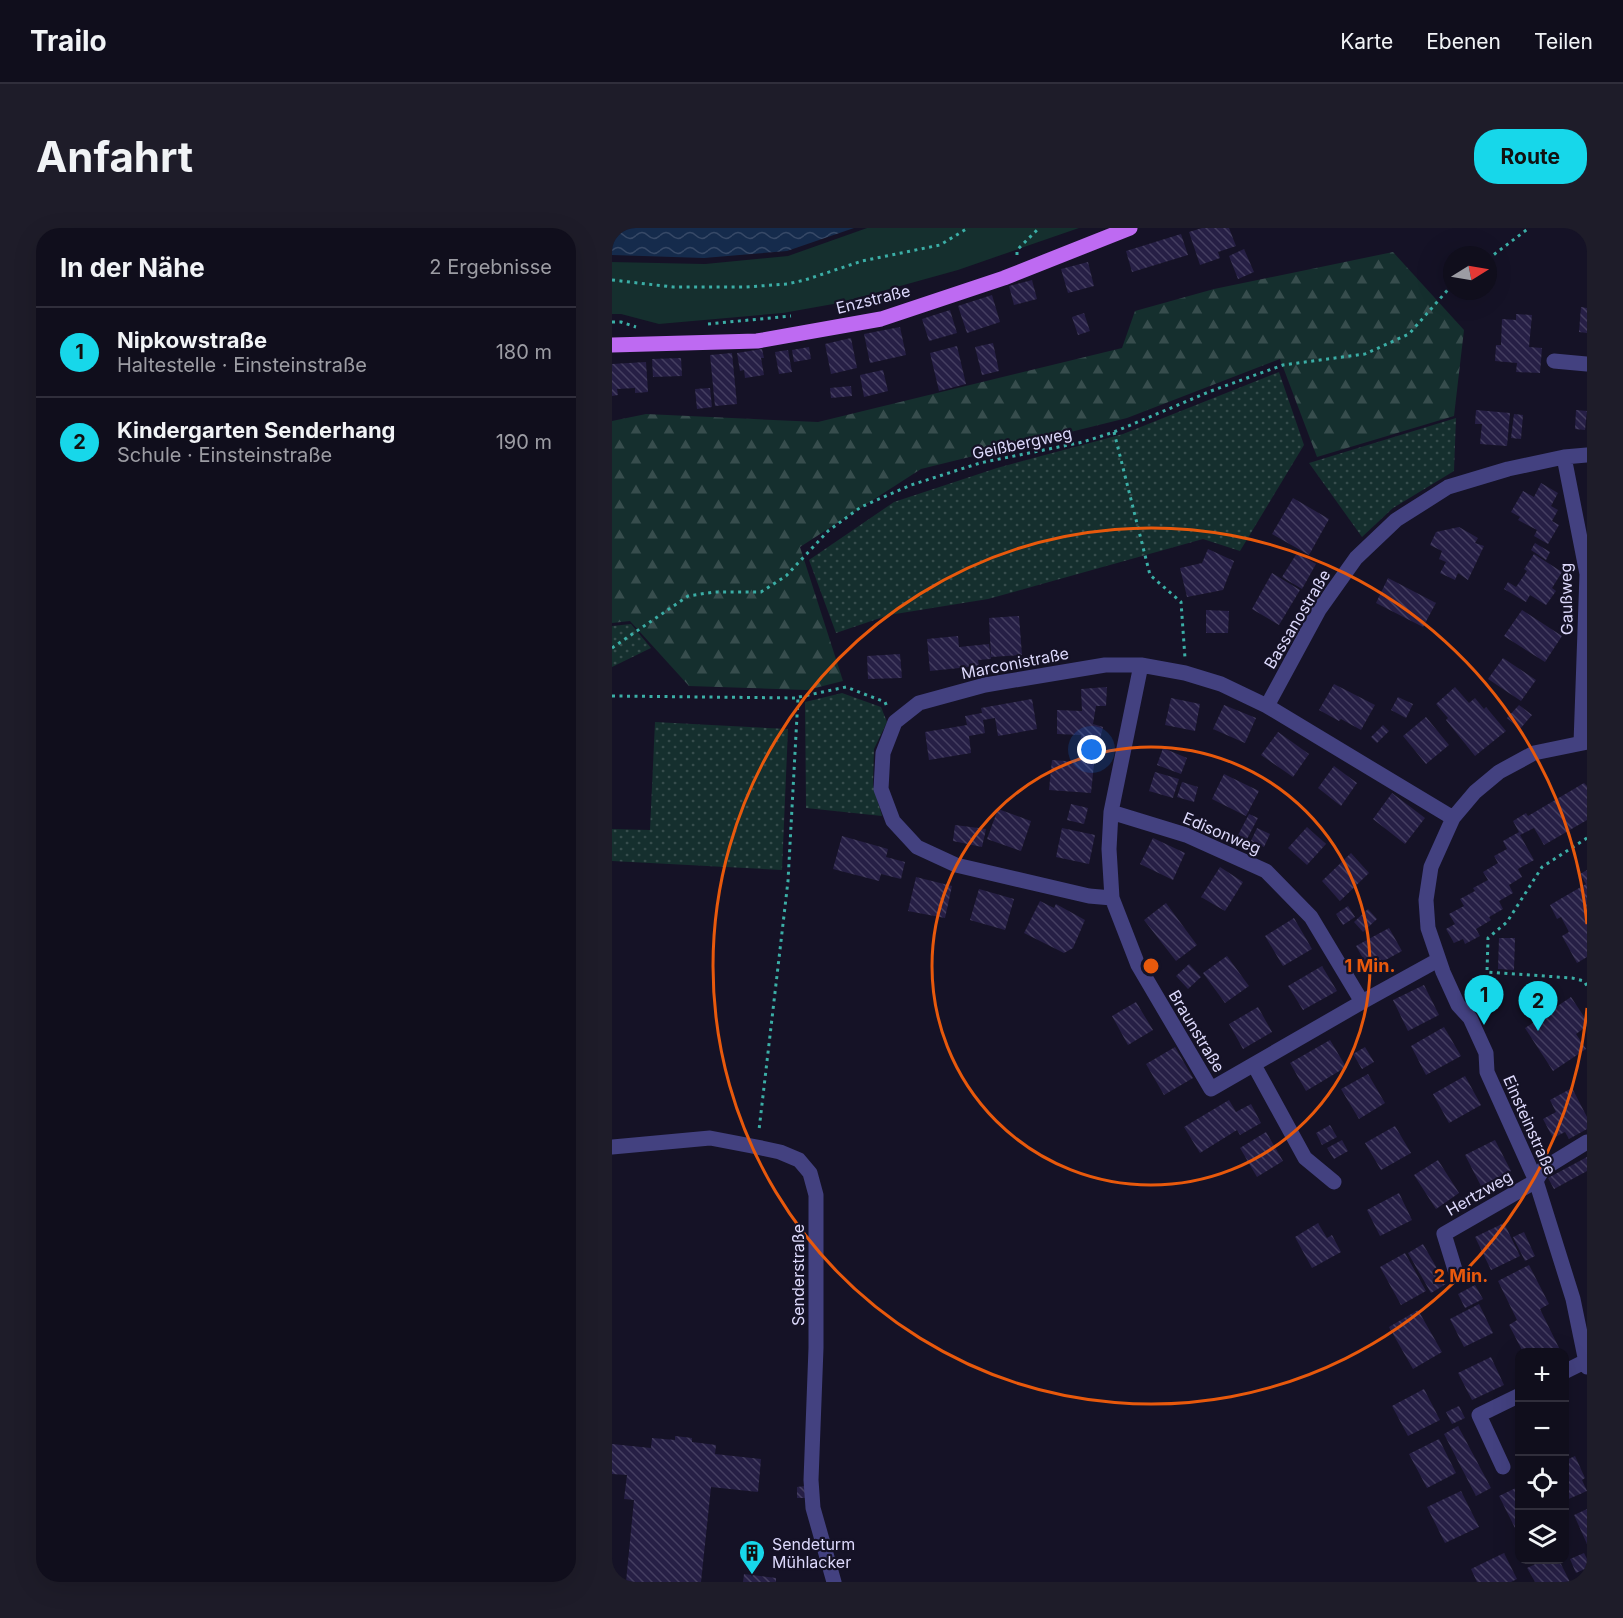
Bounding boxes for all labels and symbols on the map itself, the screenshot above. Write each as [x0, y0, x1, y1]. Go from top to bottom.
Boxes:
north arrow [1443, 246, 1497, 300]
street label: Enzstraße [834, 280, 912, 318]
street label: Geißbergweg [970, 423, 1074, 463]
street label: Gaußweg [1555, 563, 1577, 635]
street label: Bassanostraße [1260, 566, 1334, 672]
street label: Marconistraße [960, 643, 1070, 683]
your location [1077, 735, 1106, 764]
street label: Edisonweg [1180, 808, 1264, 858]
text: 1 Min. [1345, 955, 1395, 976]
centre of rings [1141, 956, 1161, 976]
pin: 1 [1464, 976, 1504, 1025]
pin: 2 [1518, 982, 1558, 1031]
street label: Braunstraße [1165, 986, 1229, 1076]
street label: Einsteinstraße [1499, 1072, 1561, 1178]
street label: Hertzweg [1442, 1166, 1516, 1220]
street label: Senderstraße [788, 1224, 808, 1326]
text: 2 Min. [1434, 1265, 1488, 1286]
place label: Sendeturm Mühlacker [772, 1534, 855, 1572]
building icon: Sendeturm Mühlacker [737, 1538, 767, 1576]

